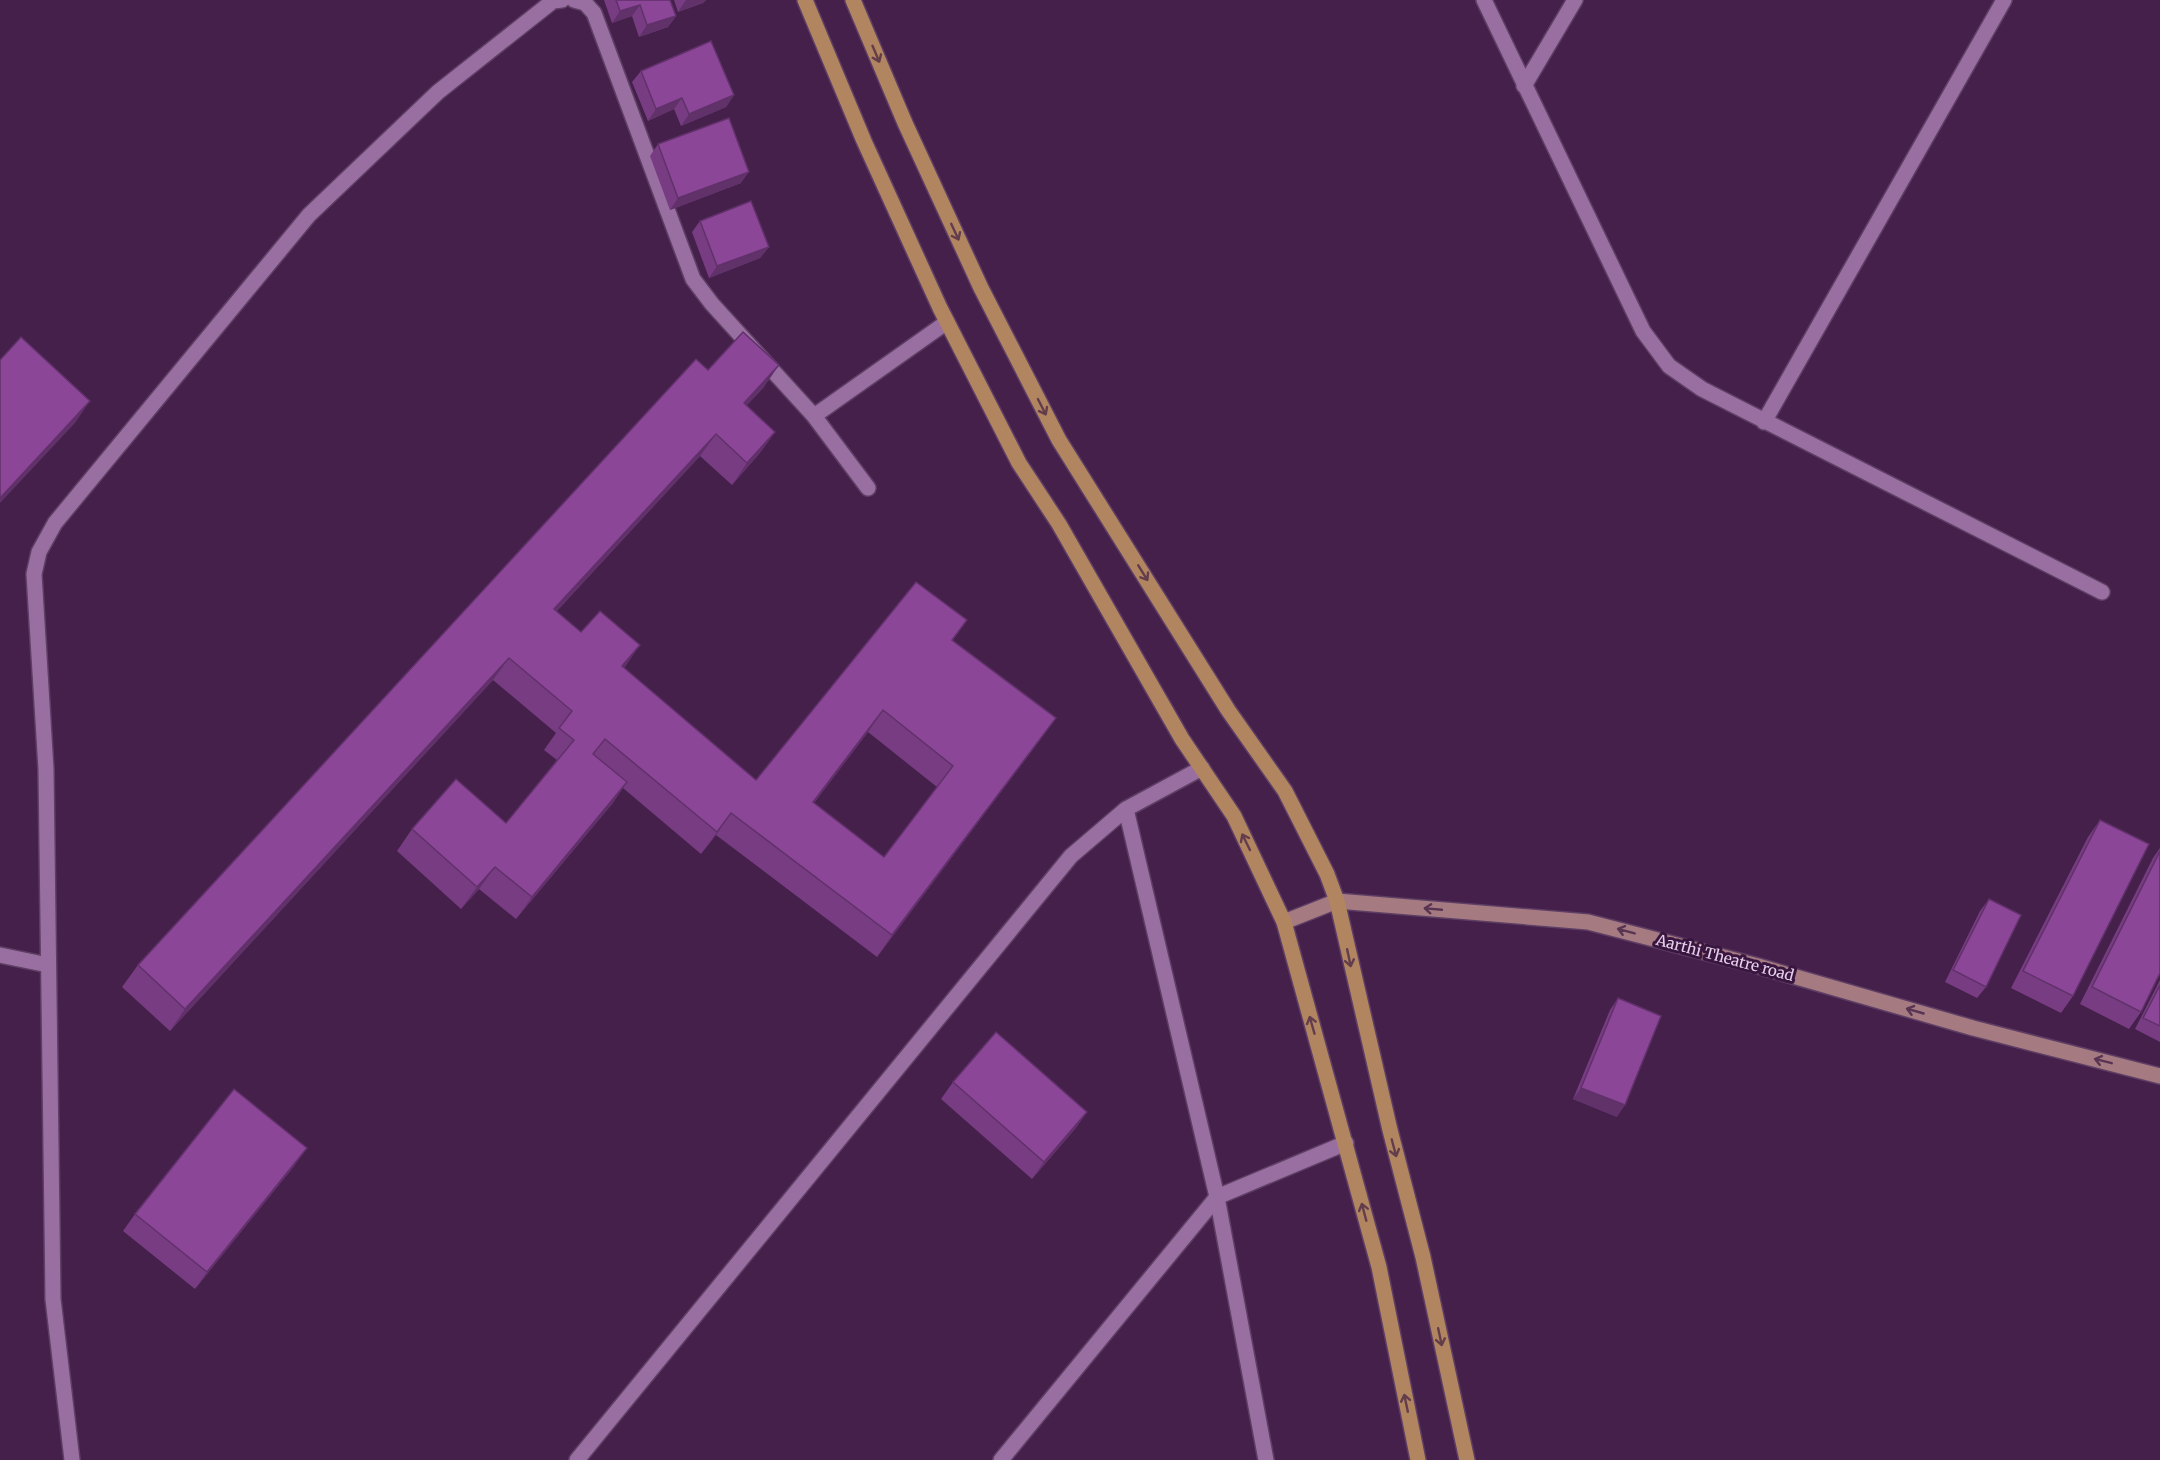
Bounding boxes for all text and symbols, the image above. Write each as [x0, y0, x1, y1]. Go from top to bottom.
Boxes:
one-way arrow [871, 44, 882, 63]
one-way arrow [950, 223, 961, 241]
one-way arrow [1036, 397, 1048, 415]
one-way arrow [1138, 564, 1150, 581]
one-way arrow [1240, 833, 1252, 851]
one-way arrow [1423, 903, 1443, 914]
one-way arrow [1617, 925, 1636, 937]
street label: Aarthi Theatre road [1653, 930, 1796, 985]
one-way arrow [1344, 948, 1356, 967]
one-way arrow [1906, 1005, 1925, 1016]
one-way arrow [1306, 1016, 1317, 1035]
one-way arrow [2094, 1055, 2113, 1067]
one-way arrow [1389, 1138, 1400, 1157]
one-way arrow [1358, 1203, 1369, 1222]
one-way arrow [1435, 1327, 1447, 1346]
one-way arrow [1400, 1393, 1412, 1412]

